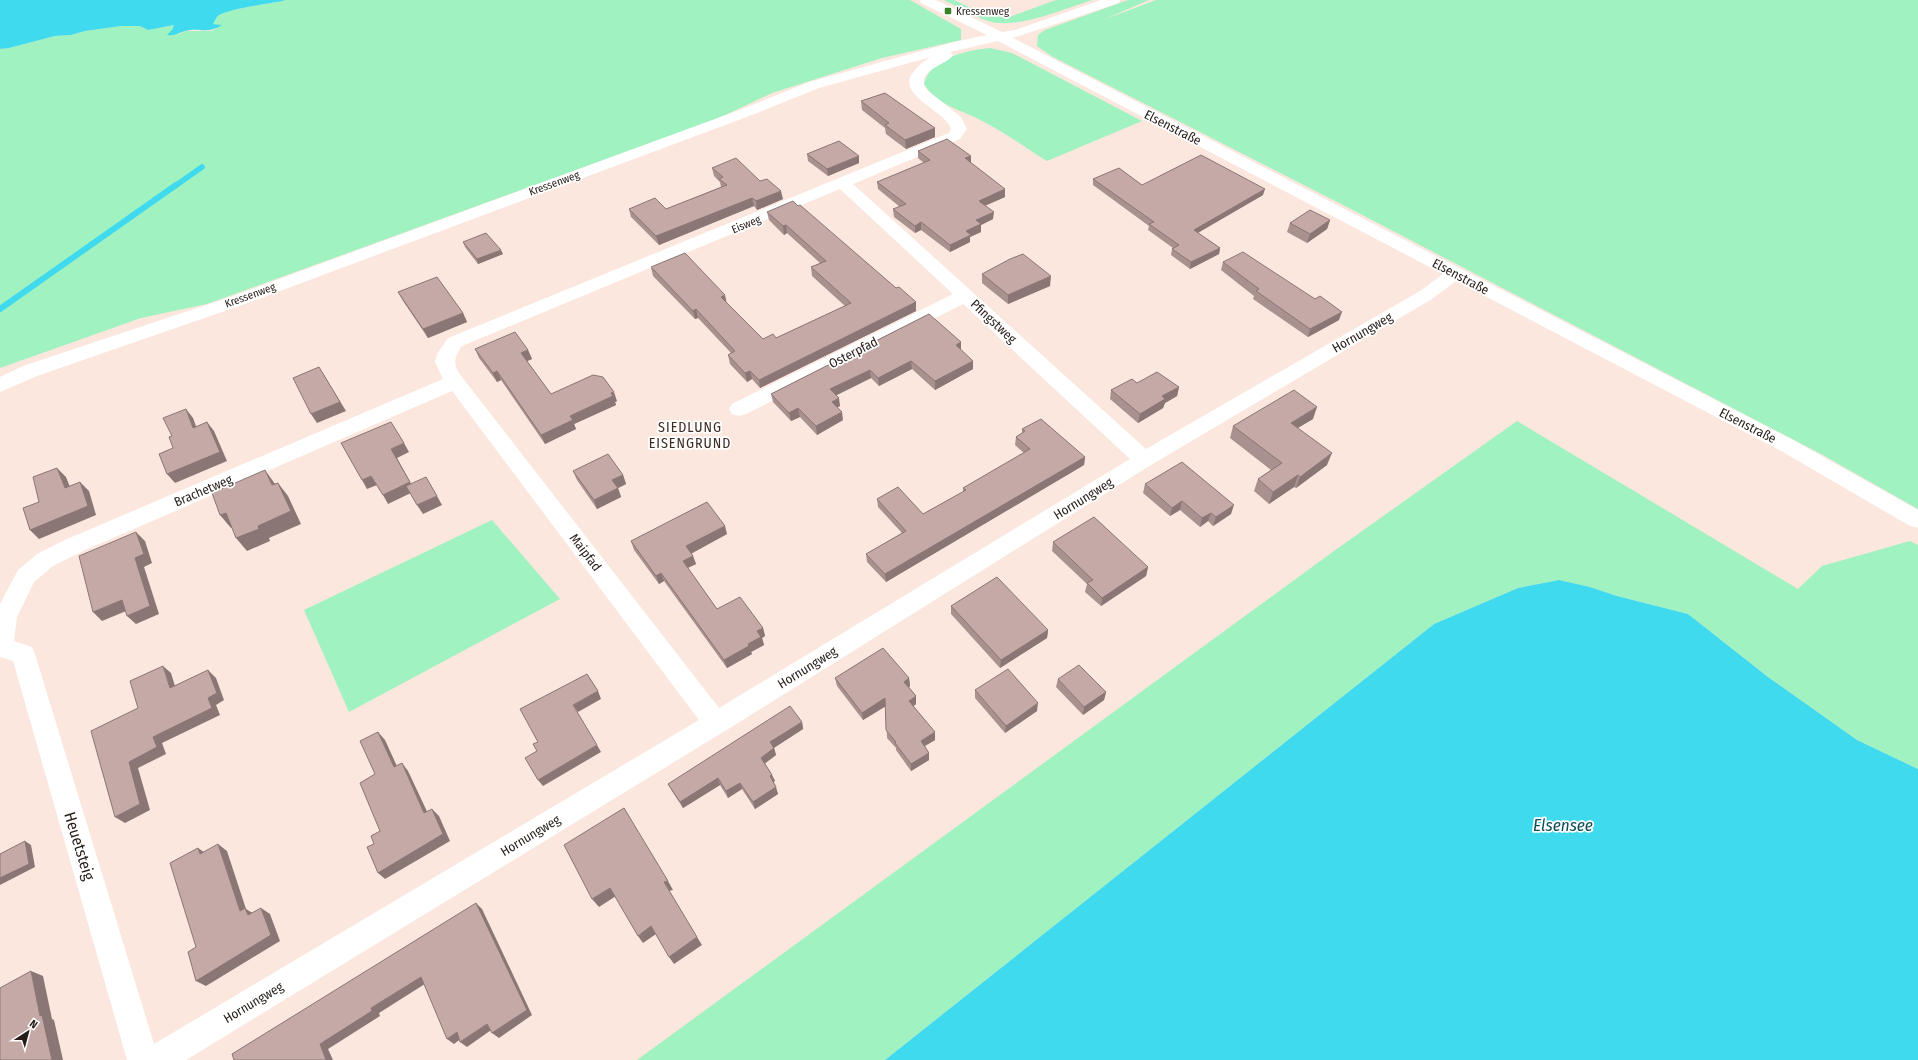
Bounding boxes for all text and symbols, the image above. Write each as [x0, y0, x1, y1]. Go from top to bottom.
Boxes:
place label: Kressenweg [956, 5, 1010, 18]
marker: Kressenweg [943, 6, 953, 16]
street label: Elsenstraße [1142, 107, 1204, 148]
street label: Kressenweg [527, 168, 582, 199]
street label: Eisweg [730, 212, 763, 236]
street label: Elsenstraße [1430, 255, 1492, 298]
street label: Kressenweg [223, 280, 278, 311]
street label: Pfingstweg [968, 296, 1020, 347]
street label: Hornungweg [1330, 309, 1396, 356]
street label: Osterpfad [826, 334, 880, 371]
street label: Elsenstraße [1717, 405, 1779, 446]
district label: SIEDLUNG EISENGRUND [649, 419, 731, 452]
street label: Brachetweg [172, 471, 235, 509]
street label: Hornungweg [1051, 474, 1116, 523]
street label: Maipfad [567, 531, 604, 574]
street label: Hornungweg [775, 643, 840, 692]
street label: Heuetsteig [60, 810, 99, 883]
street label: Hornungweg [498, 811, 564, 859]
water label: Elsensee [1533, 815, 1593, 836]
street label: Hornungweg [221, 978, 287, 1026]
north arrow [8, 1012, 48, 1052]
text: N [27, 1017, 40, 1032]

